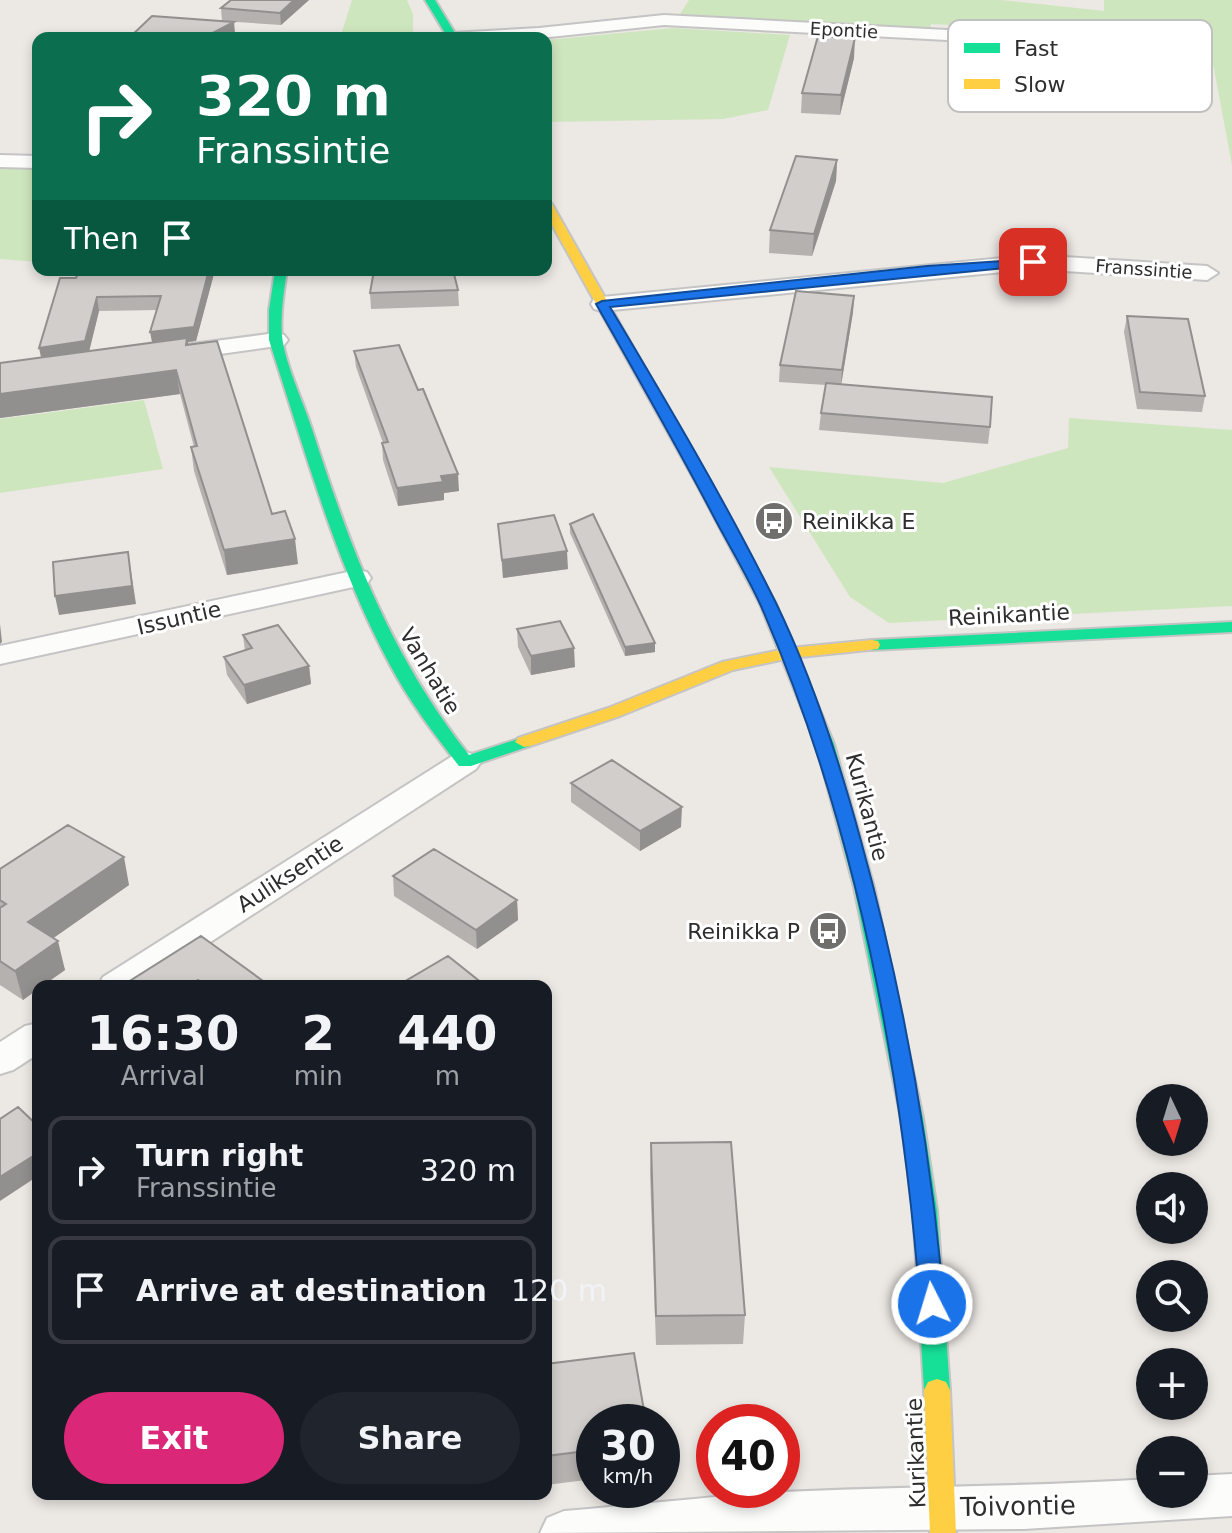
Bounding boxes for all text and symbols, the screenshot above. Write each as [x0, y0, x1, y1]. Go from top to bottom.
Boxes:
street label: Epontie [809, 18, 879, 42]
legend [948, 20, 1212, 112]
text: Fast [1014, 36, 1059, 61]
text: 320 m [196, 63, 391, 128]
icon: right [64, 64, 168, 168]
text: Slow [1014, 72, 1066, 97]
text: Franssintie [196, 130, 390, 171]
icon: arrive [155, 216, 199, 260]
text: Then [64, 221, 139, 256]
pin [999, 228, 1067, 296]
icon: arrive [1011, 240, 1055, 284]
street label: Franssintie [1095, 255, 1193, 283]
bus stop icon: Reinikka E [753, 500, 795, 542]
place label: Reinikka E [802, 509, 915, 534]
street label: Issuntie [134, 596, 224, 640]
street label: Reinikantie [947, 599, 1071, 631]
street label: Vanhatie [394, 623, 466, 719]
street label: Kurikantie [841, 750, 893, 864]
street label: Auliksentie [232, 831, 348, 917]
bus stop icon: Reinikka P [807, 910, 849, 952]
place label: Reinikka P [687, 919, 800, 944]
text: 16:30 [86, 1005, 239, 1061]
text: 2 [302, 1005, 335, 1061]
text: 440 [397, 1005, 497, 1061]
text: Arrival [121, 1061, 205, 1091]
text: min [294, 1061, 343, 1091]
text: m [435, 1061, 460, 1091]
north arrow [1136, 1084, 1208, 1156]
map controls [1136, 1084, 1208, 1508]
text: Turn right [136, 1138, 303, 1173]
icon: right [68, 1148, 112, 1192]
text: 320 m [420, 1153, 516, 1188]
button: sound [1136, 1172, 1208, 1244]
text: Franssintie [136, 1173, 276, 1203]
button: search [1136, 1260, 1208, 1332]
position arrow [890, 1262, 974, 1346]
icon: arrive [68, 1268, 112, 1312]
text: Arrive at destination [136, 1273, 487, 1308]
text: 120 m [511, 1273, 607, 1308]
button: + [1136, 1348, 1208, 1420]
button: Exit [64, 1392, 284, 1484]
button: Share [300, 1392, 520, 1484]
street label: Kurikantie [902, 1397, 930, 1509]
speed limit sign: 40 [696, 1404, 800, 1508]
text: 30 [600, 1423, 656, 1469]
button: − [1136, 1436, 1208, 1508]
text: km/h [603, 1464, 653, 1488]
street label: Toivontie [959, 1490, 1076, 1522]

